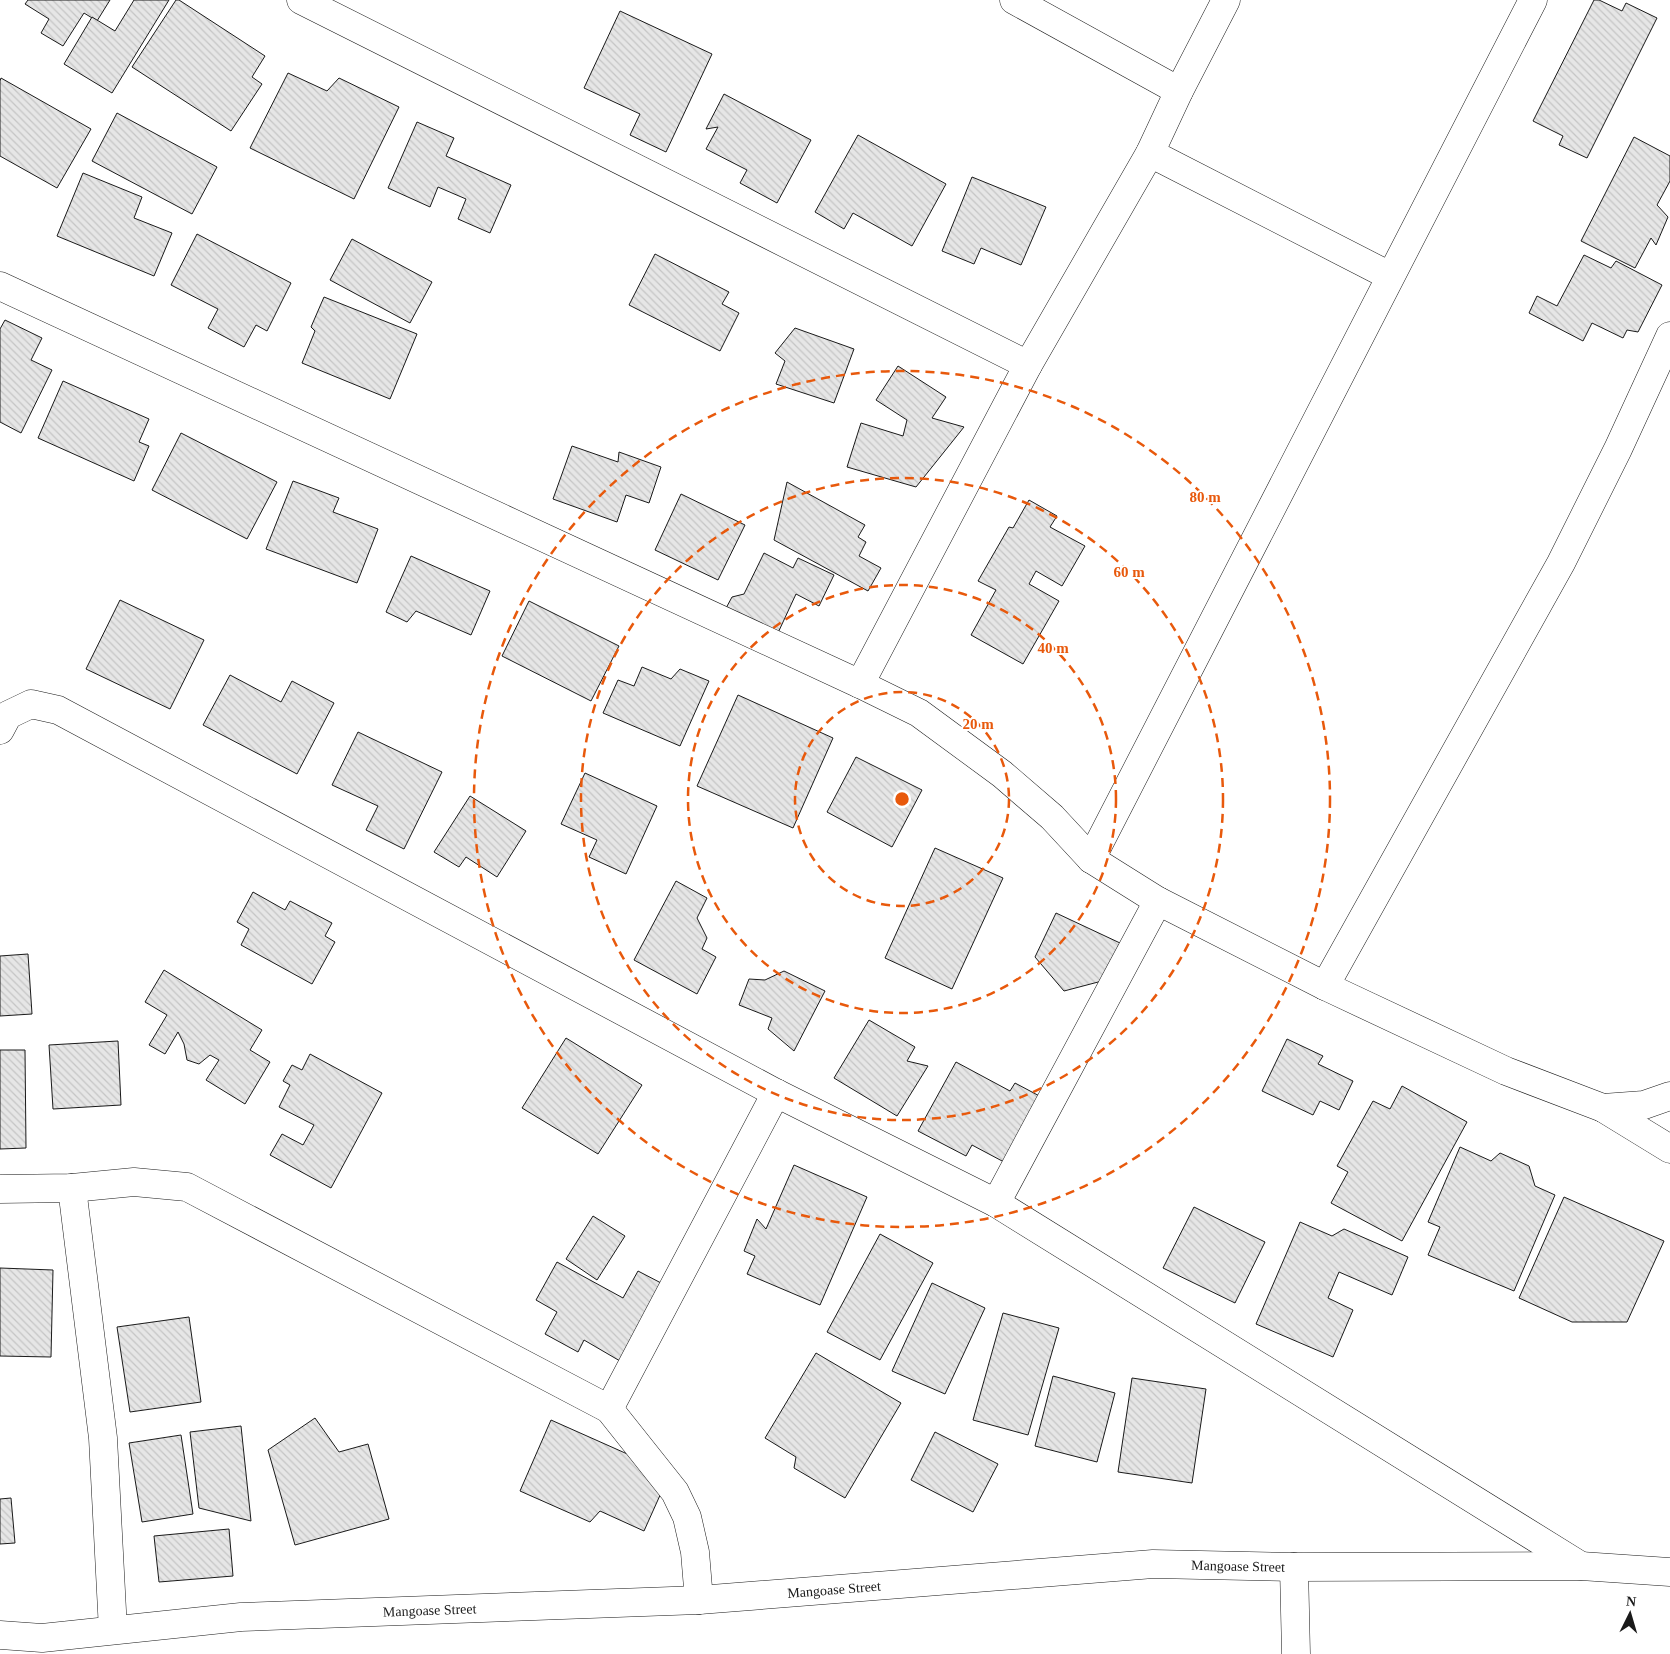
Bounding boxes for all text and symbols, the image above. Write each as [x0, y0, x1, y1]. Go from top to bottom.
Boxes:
text: 80 m [1189, 489, 1221, 505]
text: 60 m [1113, 564, 1145, 580]
text: 40 m [1037, 640, 1069, 656]
text: 20 m [962, 716, 994, 732]
centre of rings [893, 790, 911, 808]
street label: Mangoase Street [1191, 1558, 1285, 1575]
street label: Mangoase Street [787, 1579, 882, 1601]
north arrow [1605, 1589, 1655, 1639]
text: N [1625, 1594, 1637, 1609]
street label: Mangoase Street [383, 1601, 477, 1620]

